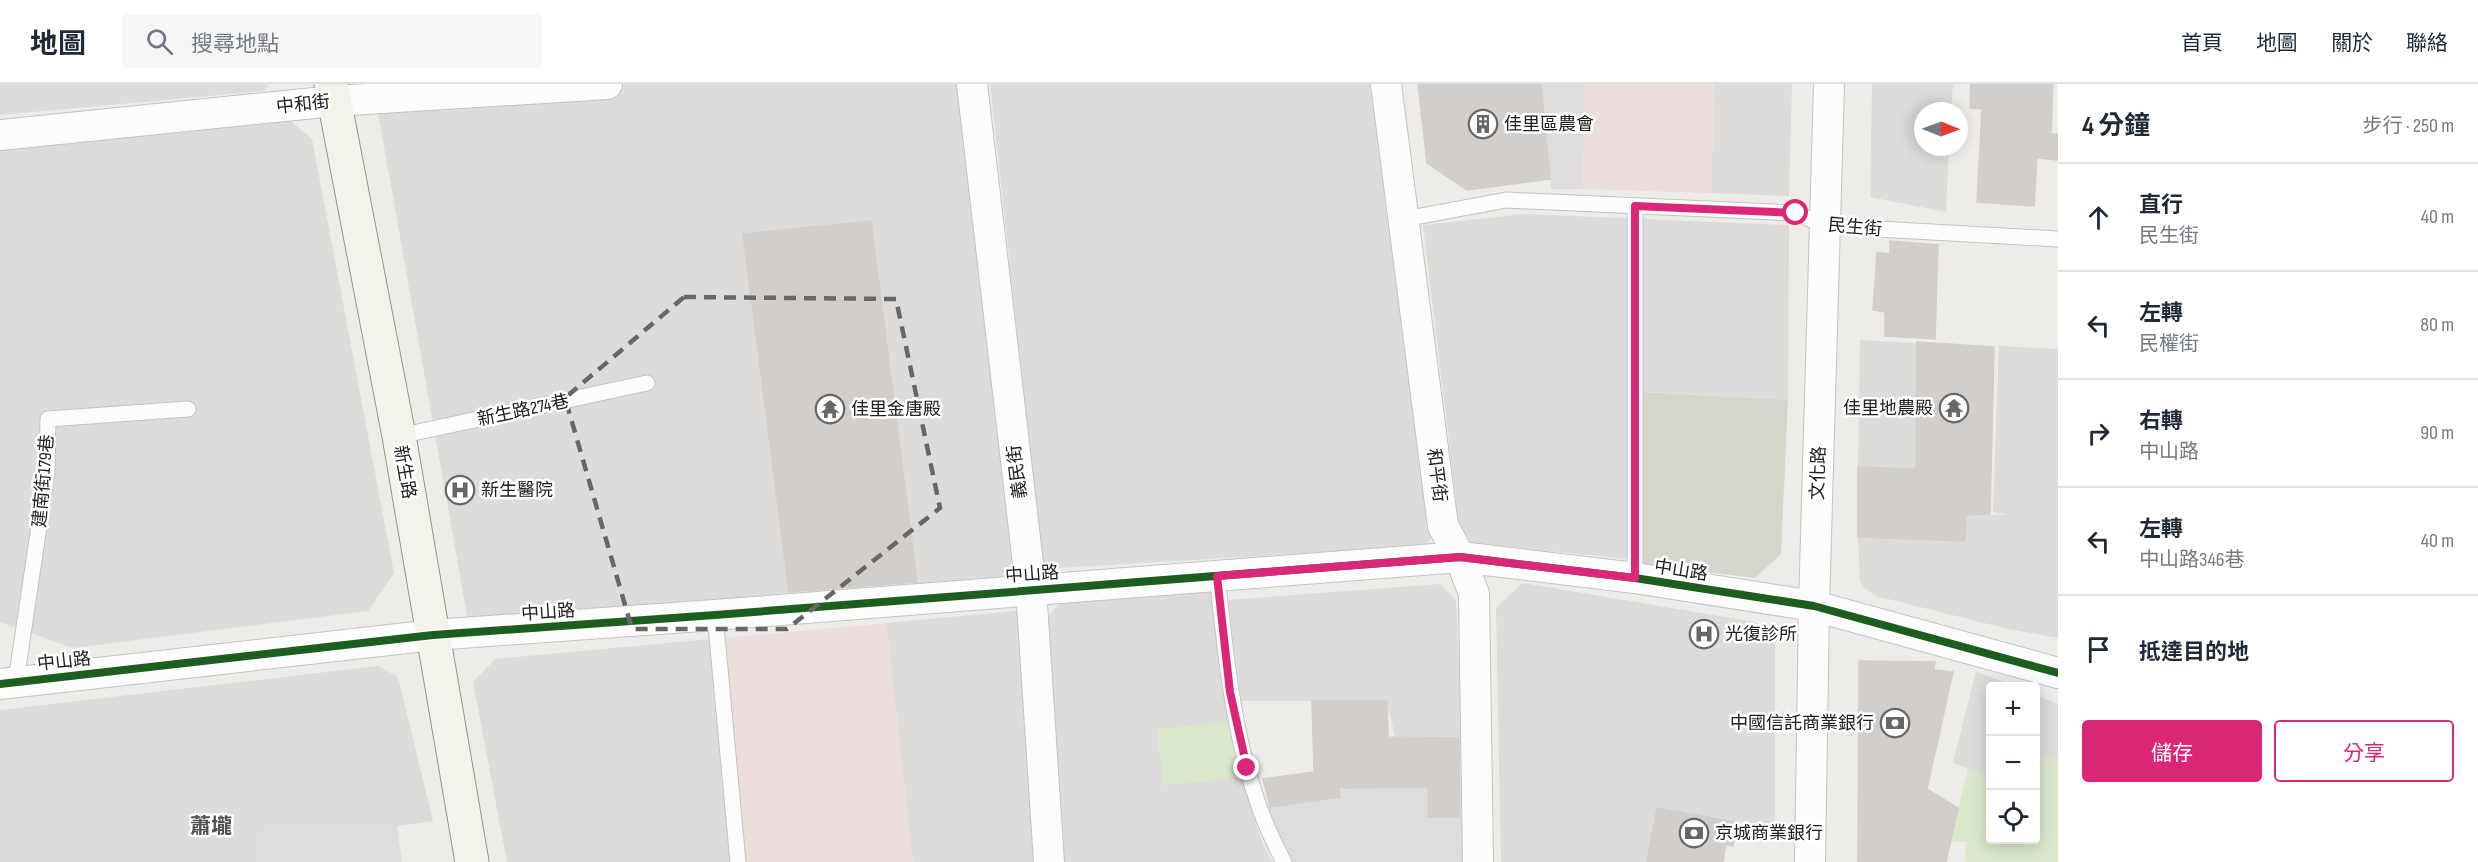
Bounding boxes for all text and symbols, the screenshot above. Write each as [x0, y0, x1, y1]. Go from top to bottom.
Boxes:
search box [122, 14, 542, 68]
icon: search [143, 25, 176, 58]
text: 地圖 [30, 28, 86, 61]
text: 搜尋地點 [191, 31, 279, 58]
text: 首頁 [2181, 31, 2223, 56]
text: 地圖 [2256, 31, 2298, 56]
text: 關於 [2331, 31, 2373, 56]
text: 聯絡 [2406, 31, 2448, 56]
street label: 中和街 [275, 91, 331, 118]
north arrow [1914, 102, 1968, 156]
building icon: 佳里區農會 [1467, 108, 1499, 140]
text: 4 分鐘 [2082, 111, 2150, 142]
place label: 佳里區農會 [1504, 114, 1594, 135]
text: 步行 · 250 m [2362, 114, 2454, 138]
text: 直行 [2139, 192, 2183, 219]
route start [1782, 199, 1808, 225]
icon: ahead [2082, 201, 2115, 234]
text: 40 m [2421, 205, 2454, 229]
street label: 民生街 [1827, 215, 1883, 240]
text: 民生街 [2139, 224, 2199, 248]
text: 左轉 [2139, 300, 2183, 327]
icon: left [2082, 309, 2115, 342]
text: 80 m [2420, 313, 2454, 337]
text: 民權街 [2139, 332, 2199, 356]
street label: 新生路274巷 [475, 391, 571, 430]
temple icon: 佳里地農殿 [1938, 392, 1970, 424]
temple icon: 佳里金唐殿 [814, 393, 846, 425]
place label: 佳里地農殿 [1843, 398, 1933, 419]
place label: 佳里金唐殿 [851, 399, 941, 420]
text: 右轉 [2139, 408, 2183, 435]
icon: right [2082, 417, 2115, 450]
text: 90 m [2420, 421, 2454, 445]
street label: 建南街179巷 [29, 434, 58, 528]
text: 中山路 [2139, 440, 2199, 464]
street label: 新生路 [389, 444, 420, 500]
street label: 義民街 [1004, 444, 1031, 500]
street label: 文化路 [1807, 446, 1830, 500]
street label: 和平街 [1423, 447, 1450, 503]
hospital icon: 新生醫院 [444, 474, 476, 506]
place label: 新生醫院 [481, 480, 553, 501]
text: 左轉 [2139, 516, 2183, 543]
icon: left [2082, 525, 2115, 558]
text: 40 m [2421, 529, 2454, 553]
text: 中山路346巷 [2139, 548, 2245, 572]
street label: 中山路 [1653, 556, 1709, 585]
street label: 中山路 [1004, 562, 1060, 587]
street label: 中山路 [520, 600, 576, 625]
hospital icon: 光復診所 [1688, 618, 1720, 650]
place label: 光復診所 [1725, 624, 1797, 645]
icon: arrive [2082, 633, 2115, 666]
text: 抵達目的地 [2139, 639, 2249, 666]
street label: 中山路 [36, 648, 92, 675]
map controls [1986, 682, 2040, 844]
button: + [1986, 682, 2040, 736]
bank icon: 中國信託商業銀行 [1879, 707, 1911, 739]
place label: 中國信託商業銀行 [1730, 713, 1874, 734]
button: 儲存 [2082, 720, 2262, 782]
button: 分享 [2274, 720, 2454, 782]
button: − [1986, 736, 2040, 790]
route end [1233, 754, 1259, 780]
button: locate [1986, 790, 2040, 844]
district label: 蕭壠 [190, 814, 232, 839]
bank icon: 京城商業銀行 [1678, 817, 1710, 849]
place label: 京城商業銀行 [1715, 823, 1823, 844]

